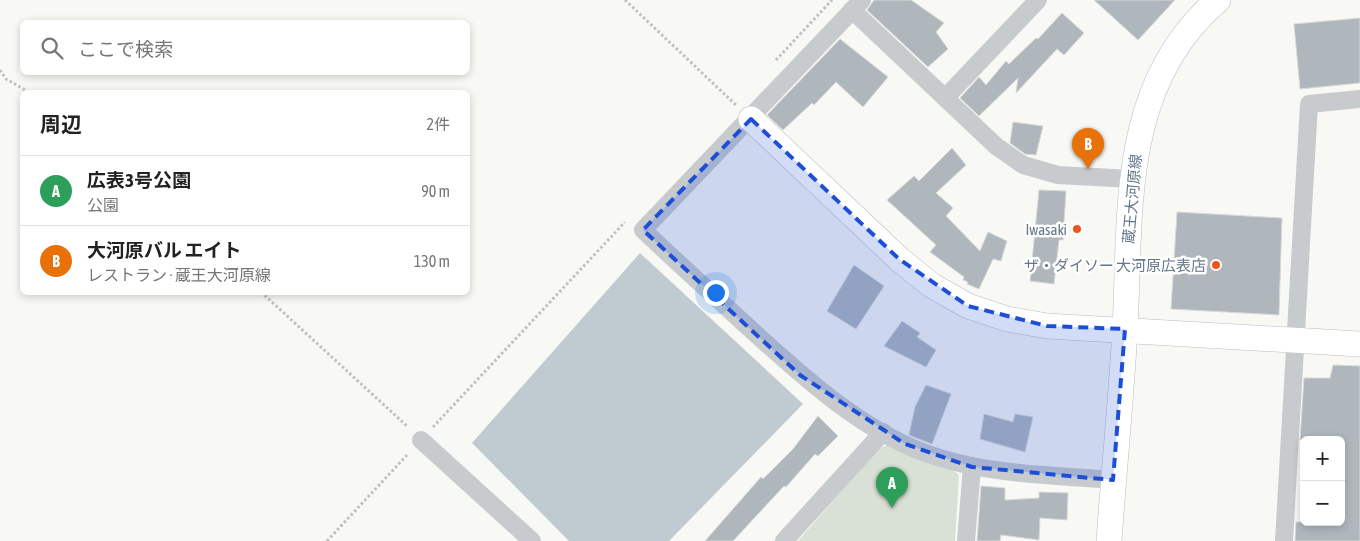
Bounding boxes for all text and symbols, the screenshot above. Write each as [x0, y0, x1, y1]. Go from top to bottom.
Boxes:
search box [20, 20, 470, 75]
icon: search [38, 34, 66, 62]
text: ここで検索 [78, 38, 173, 60]
text: 周辺 [40, 112, 82, 136]
text: 2件 [426, 115, 450, 133]
pin: B [1072, 128, 1104, 169]
street label: 蔵王大河原線 [1120, 153, 1144, 245]
text: 広表3号公園 [87, 169, 191, 191]
text: A [52, 182, 60, 200]
text: 90 m [421, 182, 450, 200]
text: 公園 [87, 196, 119, 214]
place label: Iwasaki [1026, 221, 1067, 238]
marker: Iwasaki [1071, 223, 1083, 235]
text: 大河原バル エイト [87, 239, 242, 261]
text: B [52, 252, 60, 270]
text: 130 m [414, 252, 450, 270]
place label: ザ・ダイソー 大河原広表店 [1024, 257, 1206, 274]
marker: ザ・ダイソー 大河原広表店 [1210, 259, 1222, 271]
text: レストラン · 蔵王大河原線 [87, 266, 271, 284]
your location [703, 280, 729, 306]
map controls [1300, 436, 1345, 526]
button: + [1300, 436, 1345, 481]
pin: A [876, 467, 908, 508]
button: − [1300, 481, 1345, 526]

